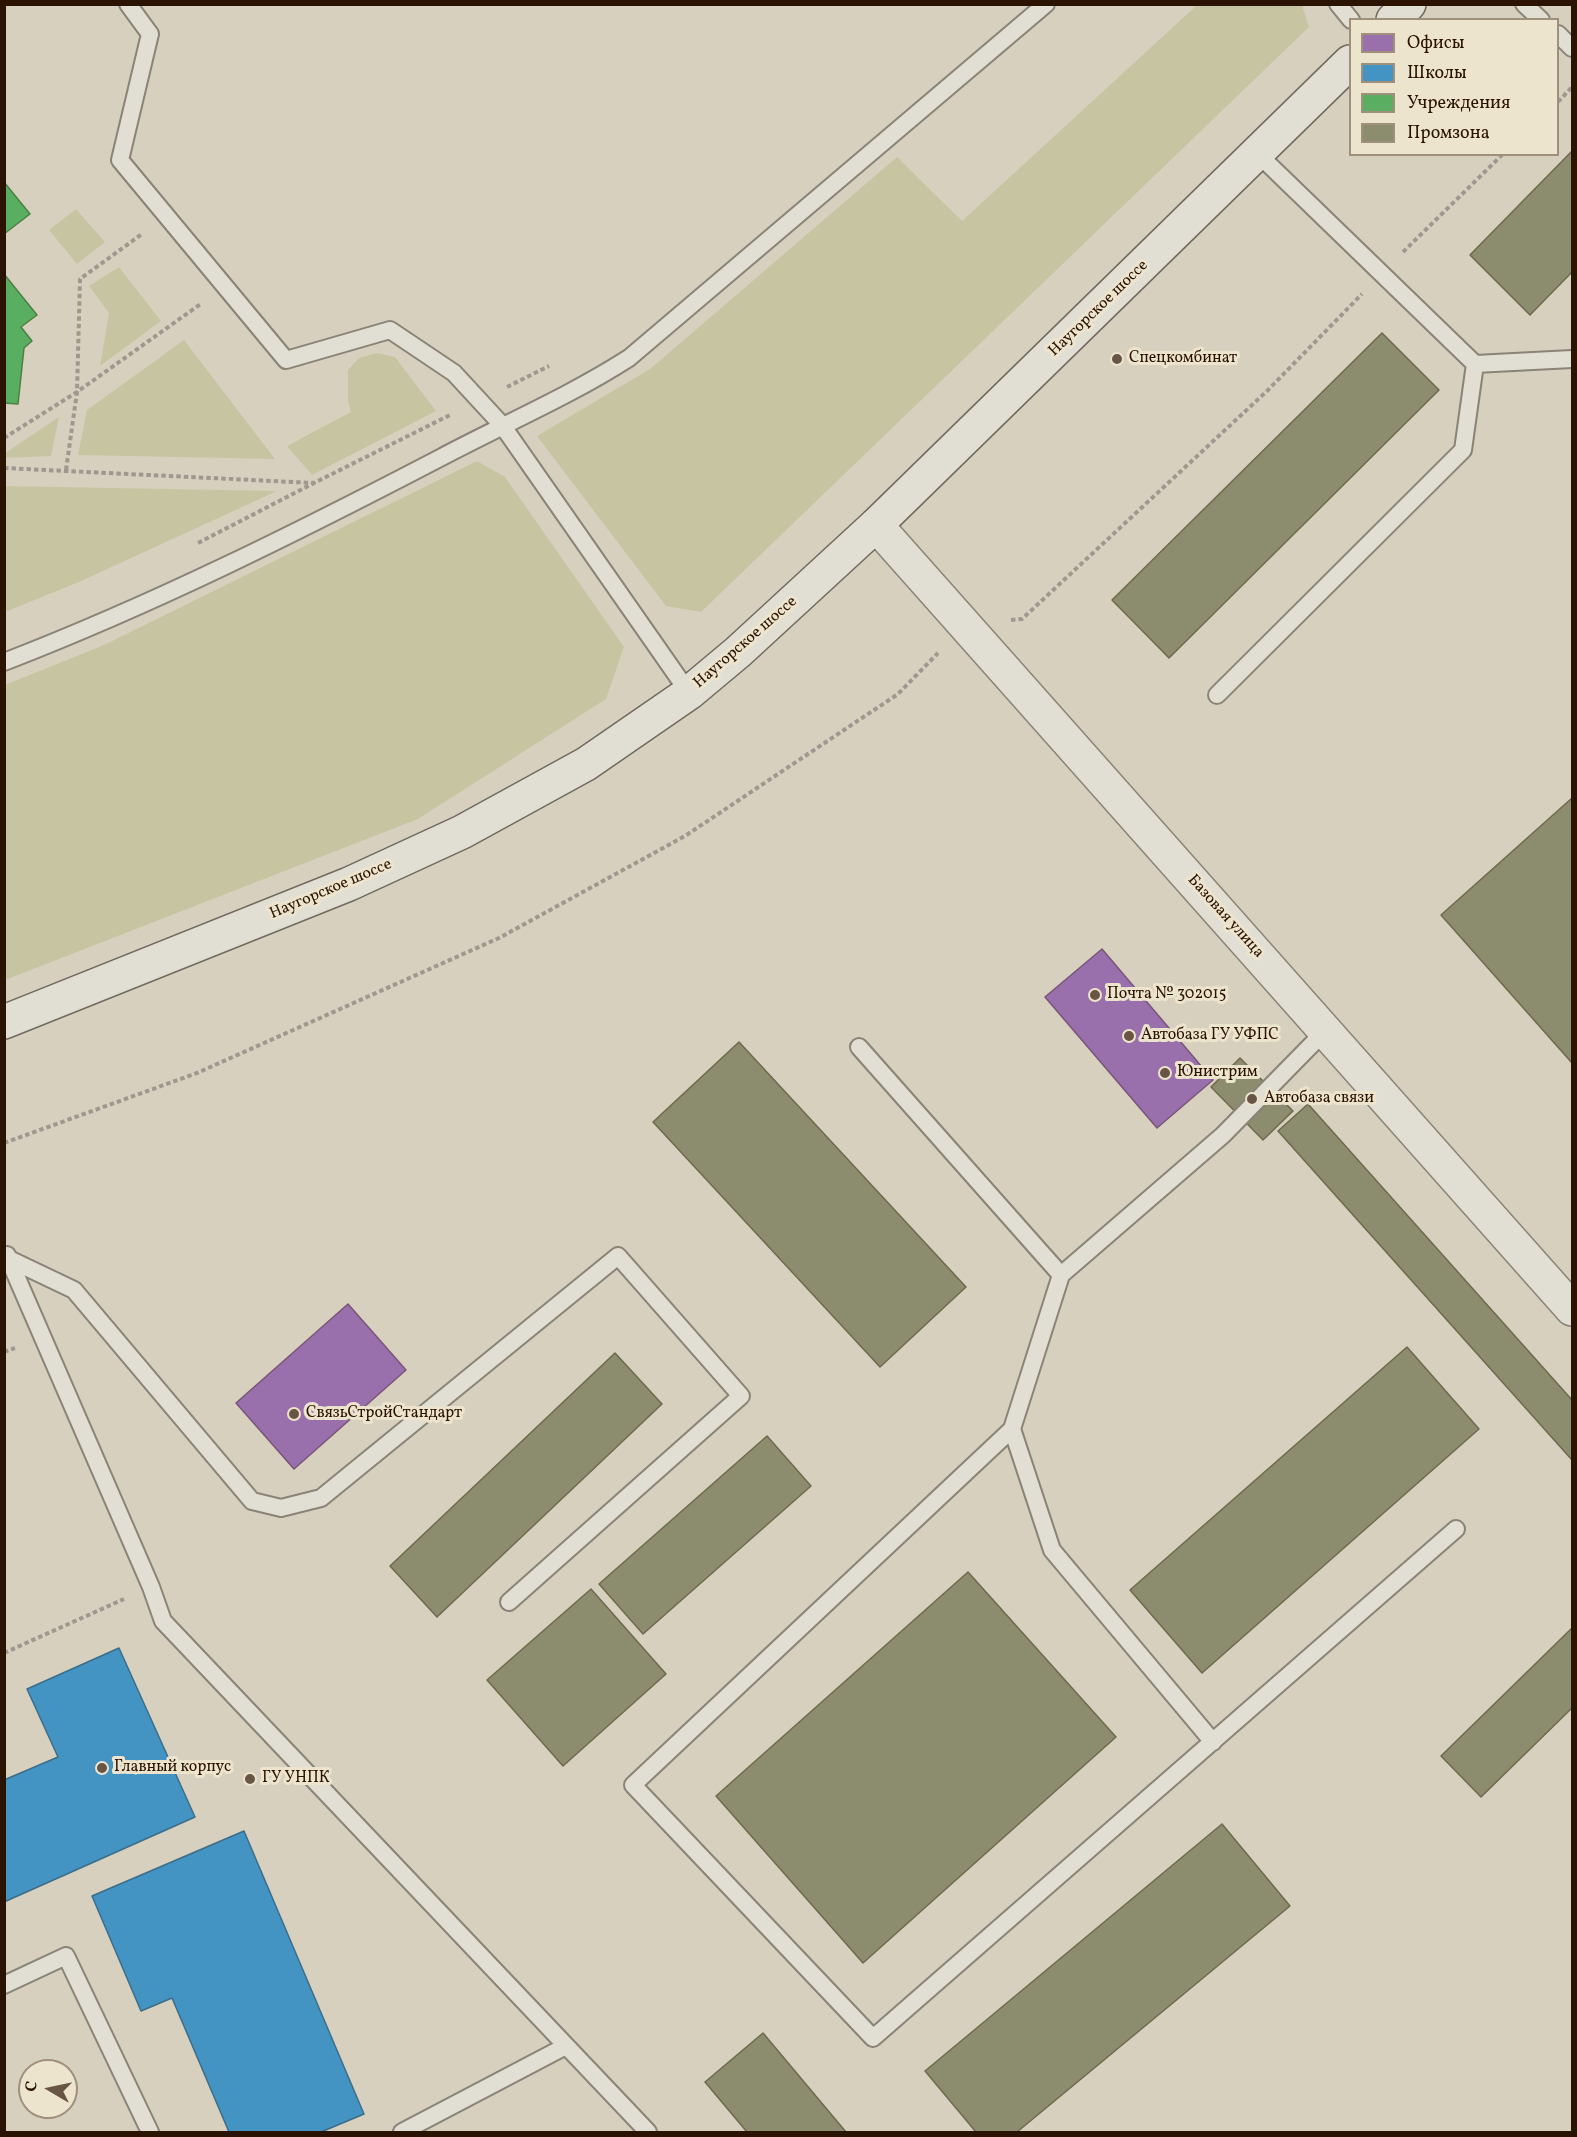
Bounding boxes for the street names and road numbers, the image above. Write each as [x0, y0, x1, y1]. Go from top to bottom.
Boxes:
street label: Наугорское шоссе [1045, 257, 1153, 361]
street label: Наугорское шоссе [690, 593, 802, 693]
street label: Наугорское шоссе [267, 856, 395, 924]
street label: Базовая улица [1183, 871, 1267, 963]

